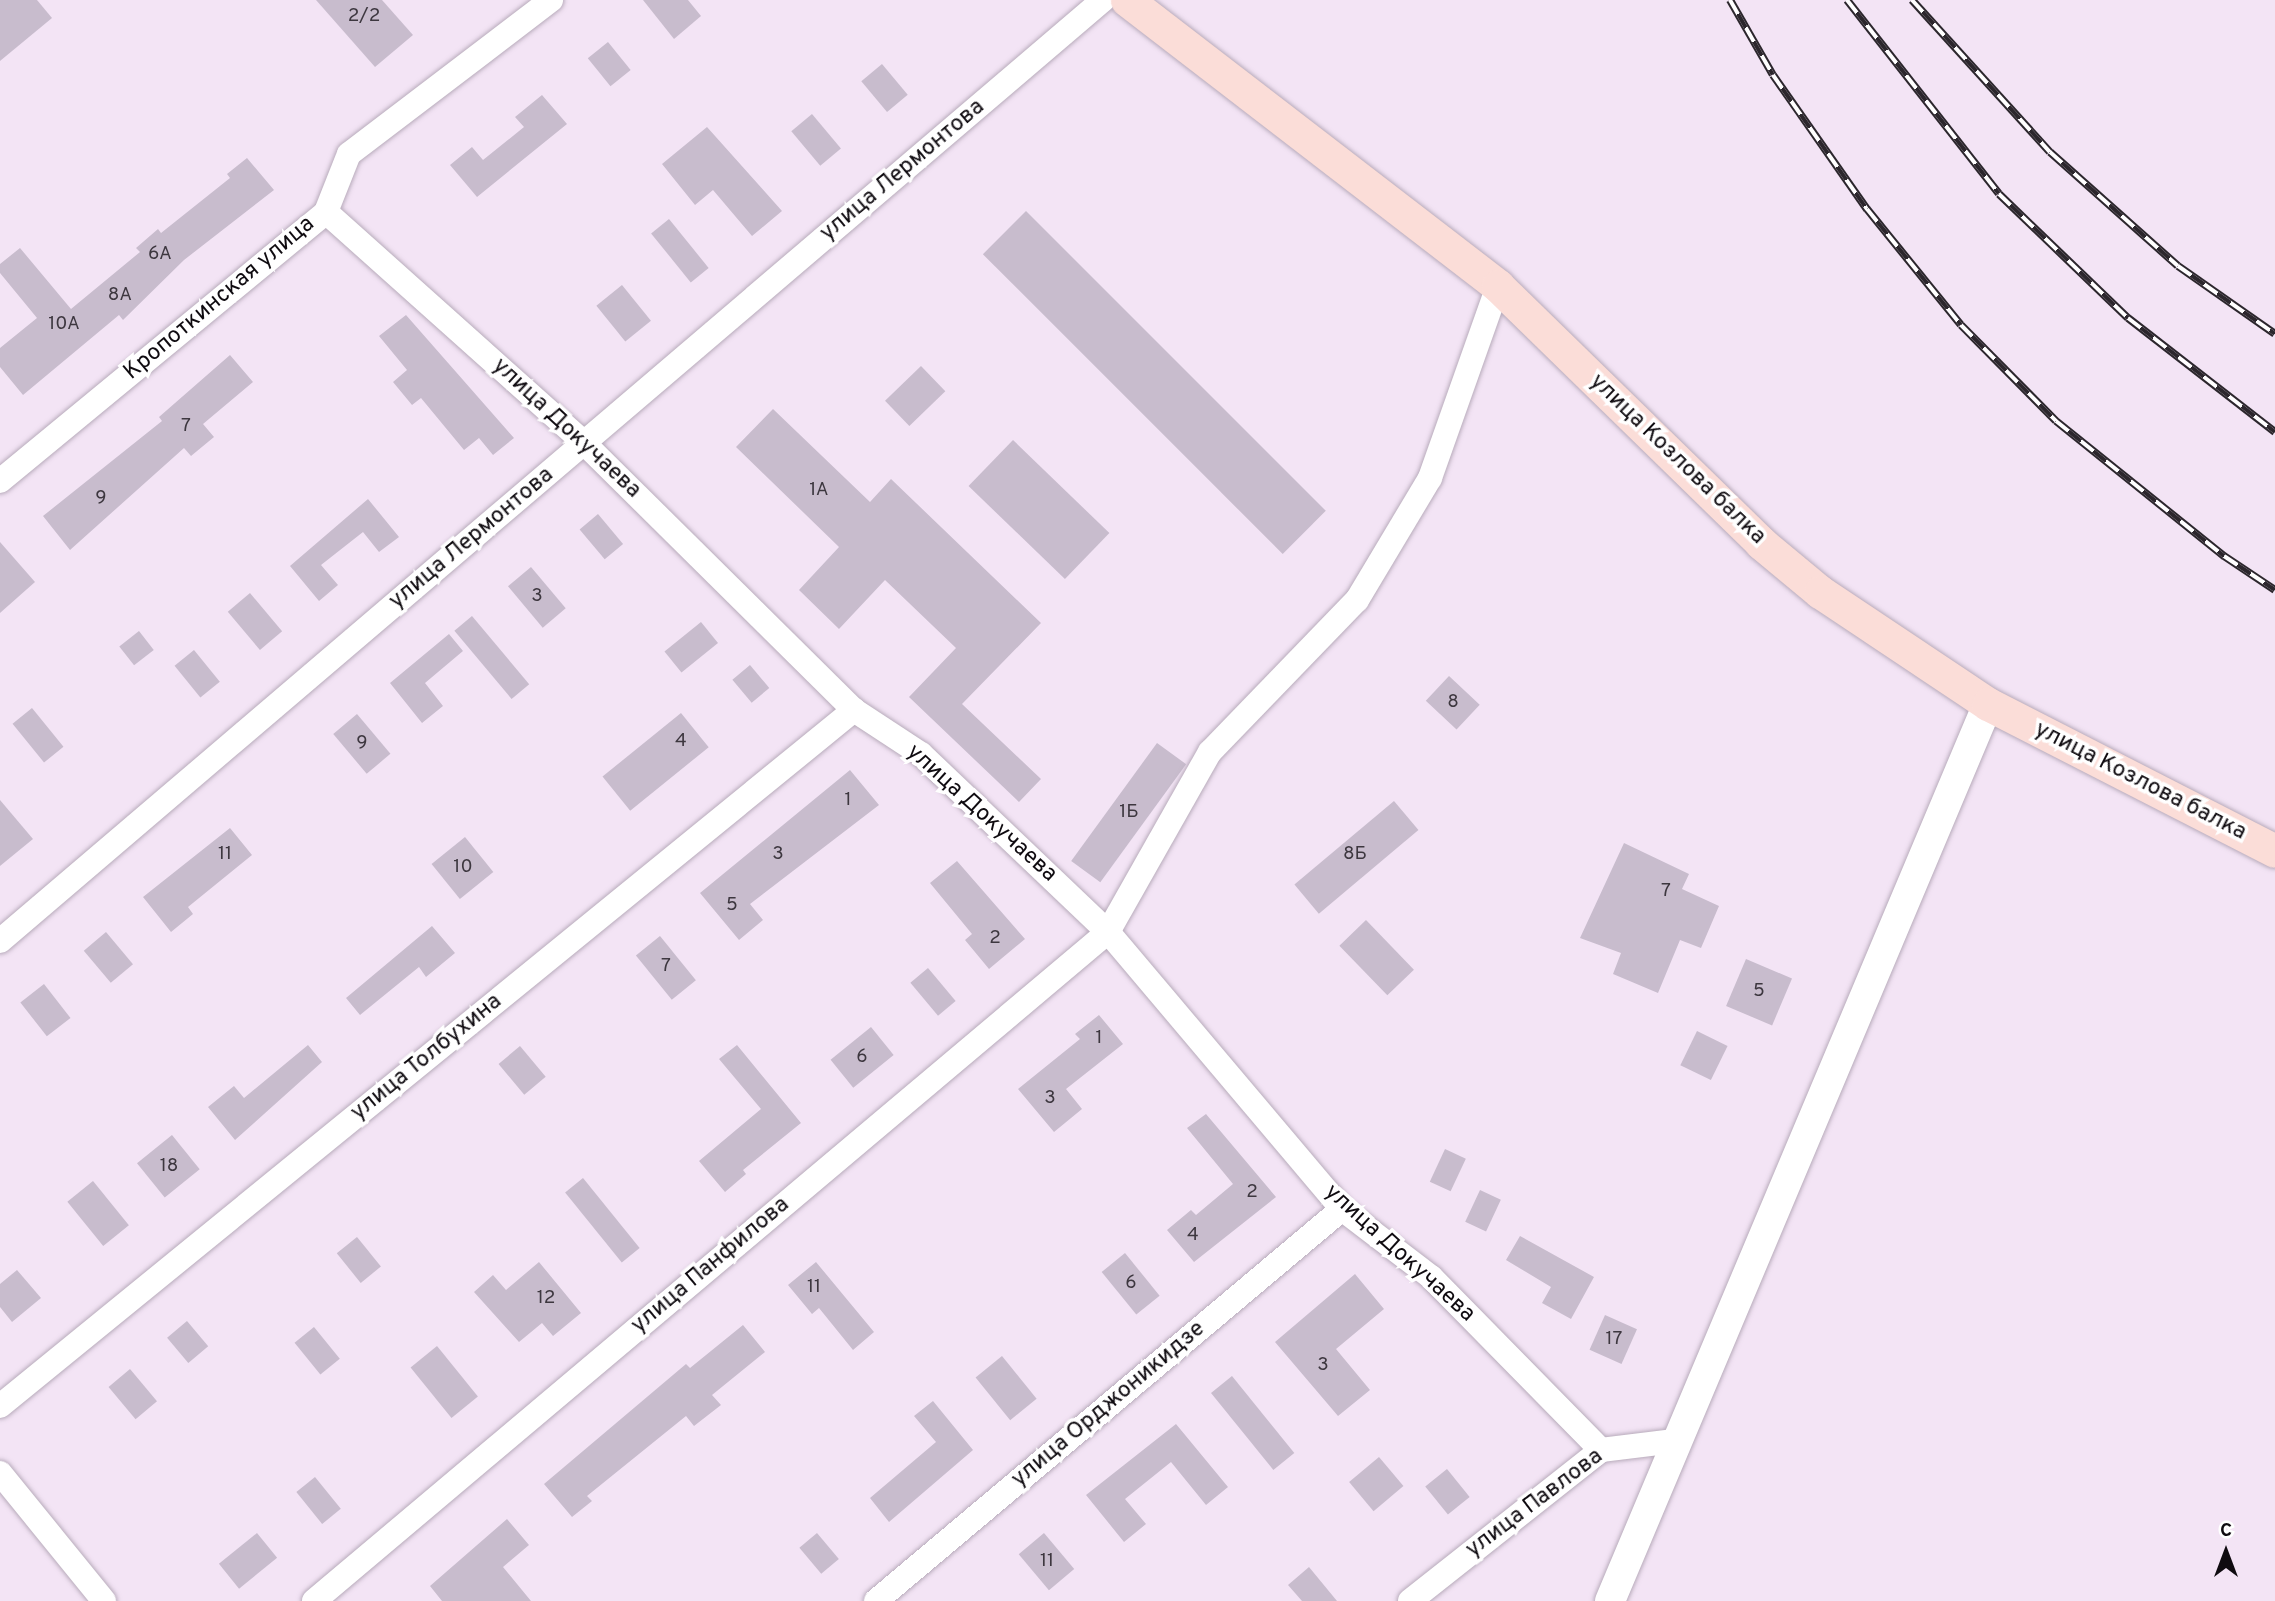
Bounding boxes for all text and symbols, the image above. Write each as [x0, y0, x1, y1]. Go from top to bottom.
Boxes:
house number: 2/2 [348, 6, 380, 28]
street label: улица Лермонтова [815, 94, 991, 248]
street label: Кропоткинская улица [119, 211, 321, 387]
house number: 6А [148, 244, 172, 266]
house number: 8А [108, 285, 132, 307]
house number: 10А [48, 314, 80, 336]
street label: улица Докучаева [486, 353, 646, 505]
street label: улица Козлова балка [1583, 369, 1771, 551]
house number: 7 [181, 416, 191, 438]
street label: улица Лермонтова [384, 462, 560, 616]
house number: 1А [809, 480, 829, 502]
house number: 9 [95, 488, 107, 510]
house number: 3 [531, 586, 543, 608]
house number: 8 [1447, 692, 1459, 714]
street label: улица Козлова балка [2030, 717, 2250, 847]
house number: 4 [675, 731, 687, 753]
house number: 9 [356, 733, 368, 755]
street label: улица Докучаева [900, 739, 1062, 889]
house number: 1 [844, 790, 852, 812]
house number: 1Б [1119, 802, 1139, 824]
house number: 11 [218, 844, 232, 866]
house number: 3 [772, 844, 784, 866]
house number: 8Б [1343, 844, 1367, 866]
house number: 10 [453, 857, 473, 879]
house number: 7 [1661, 881, 1671, 903]
house number: 5 [726, 895, 738, 917]
house number: 2 [989, 928, 1001, 950]
house number: 7 [661, 956, 671, 978]
house number: 5 [1753, 981, 1765, 1003]
street label: улица Толбухина [346, 988, 508, 1128]
house number: 1 [1095, 1028, 1103, 1050]
house number: 6 [856, 1047, 868, 1069]
house number: 3 [1044, 1088, 1056, 1110]
house number: 18 [160, 1156, 178, 1178]
street label: улица Докучаева [1318, 1179, 1480, 1329]
house number: 2 [1246, 1182, 1258, 1204]
street label: улица Панфилова [626, 1192, 796, 1340]
house number: 4 [1187, 1225, 1199, 1247]
house number: 6 [1125, 1273, 1137, 1295]
house number: 11 [807, 1277, 821, 1299]
house number: 12 [537, 1288, 555, 1310]
street label: улица Орджоникидзе [1007, 1316, 1211, 1494]
house number: 17 [1606, 1329, 1622, 1351]
house number: 3 [1317, 1355, 1329, 1377]
street label: улица Павлова [1461, 1444, 1609, 1564]
north arrow [2191, 1517, 2261, 1587]
text: С [2220, 1519, 2232, 1543]
house number: 11 [1040, 1551, 1054, 1573]

